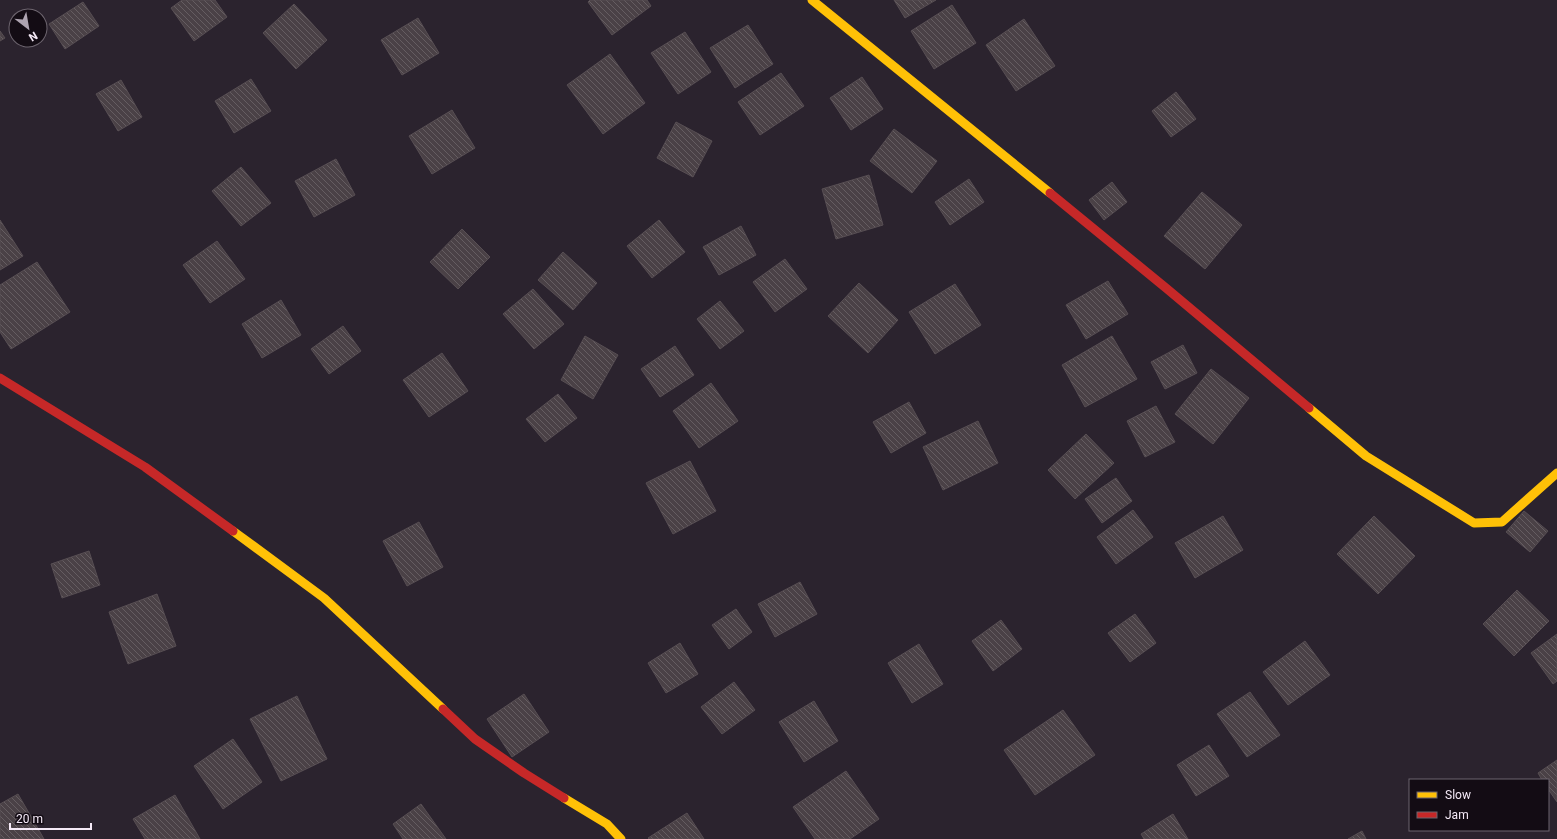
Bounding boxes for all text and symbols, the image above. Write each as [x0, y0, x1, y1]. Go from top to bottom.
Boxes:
north arrow [8, 8, 48, 48]
text: N [26, 29, 40, 44]
legend [1409, 779, 1549, 831]
text: Slow [1445, 788, 1471, 802]
scale bar [10, 805, 91, 831]
text: Jam [1445, 808, 1469, 822]
text: 20 m [16, 812, 43, 826]

